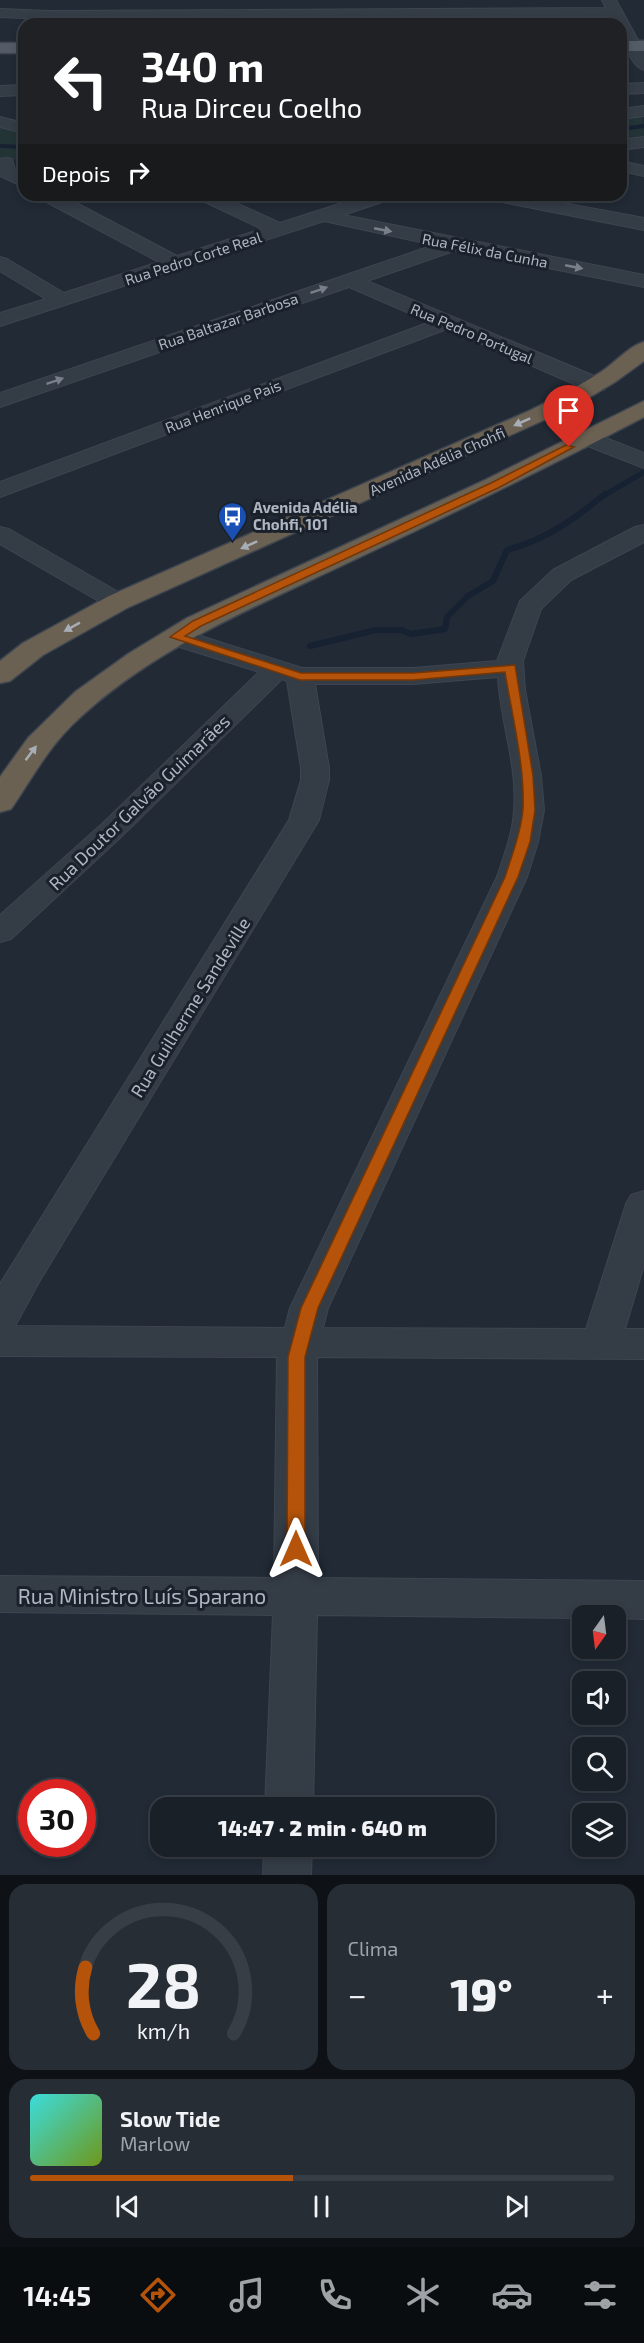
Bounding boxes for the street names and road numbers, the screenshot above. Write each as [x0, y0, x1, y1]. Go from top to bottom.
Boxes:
street label: Rua Pedro Corte Real [122, 227, 264, 289]
street label: Rua Félix da Cunha [421, 229, 549, 271]
street label: Rua Baltazar Barbosa [156, 289, 300, 353]
street label: Rua Pedro Portugal [408, 299, 536, 367]
street label: Rua Henrique Pais [162, 376, 284, 436]
street label: Avenida Adélia Chohfi [366, 423, 508, 499]
street label: Rua Doutor Galvão Guimarães [44, 710, 234, 894]
street label: Rua Guilherme Sandeville [126, 913, 254, 1101]
street label: Rua Ministro Luís Sparano [18, 1583, 266, 1608]

